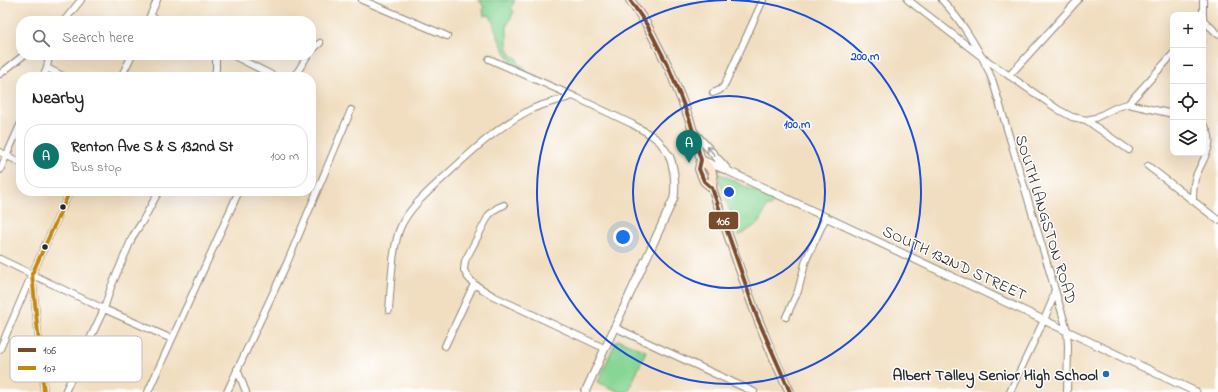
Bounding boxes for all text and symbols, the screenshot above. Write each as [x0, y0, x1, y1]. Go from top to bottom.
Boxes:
map controls [1170, 12, 1206, 156]
button: + [1170, 12, 1206, 48]
search box [16, 16, 316, 60]
icon: search [30, 27, 52, 49]
text: Search here [62, 27, 134, 49]
text: 200 m [850, 48, 880, 66]
button: − [1170, 48, 1206, 84]
button: locate [1170, 84, 1206, 120]
text: Nearby [32, 86, 84, 111]
text: 100 m [784, 116, 811, 134]
button: layers [1170, 120, 1206, 156]
pin: A [676, 130, 702, 163]
street label: SOUTH LANGSTON ROAD [1008, 132, 1082, 307]
text: Renton Ave S & S 132nd St [71, 136, 233, 158]
one-way arrow [707, 146, 716, 156]
text: A [42, 147, 50, 166]
text: 100 m [270, 147, 299, 166]
text: Bus stop [71, 158, 122, 177]
centre of rings [722, 185, 736, 199]
unlabelled marker [58, 202, 68, 212]
line badge: 106 [708, 211, 739, 230]
text: 106 [716, 214, 730, 230]
street label: SOUTH 132ND STREET [878, 220, 1030, 308]
your location [613, 227, 633, 247]
unlabelled marker [40, 242, 50, 252]
legend [10, 336, 142, 382]
text: 106 [43, 343, 56, 359]
text: 107 [43, 361, 56, 377]
place label: Albert Talley Senior High School [893, 364, 1098, 389]
marker: Albert Talley Senior High School [1101, 369, 1111, 379]

